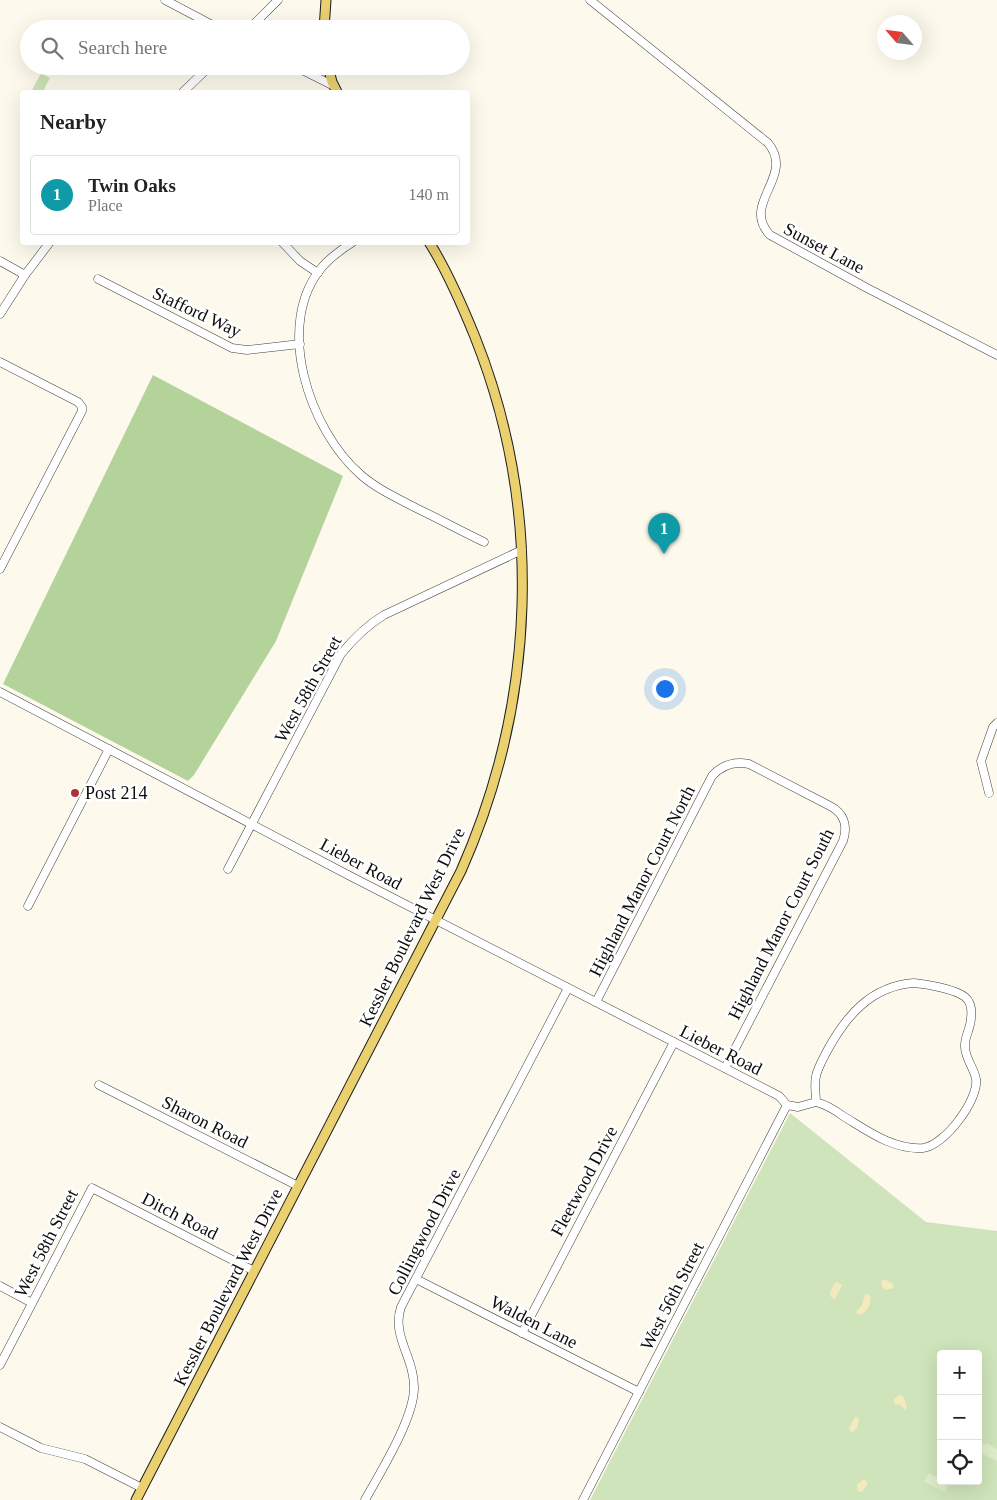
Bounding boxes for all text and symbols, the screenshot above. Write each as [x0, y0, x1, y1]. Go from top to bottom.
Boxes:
north arrow [877, 15, 922, 60]
search box [20, 20, 470, 75]
icon: search [38, 34, 66, 62]
text: Search here [78, 37, 167, 58]
text: Nearby [40, 110, 107, 134]
text: Twin Oaks [88, 175, 176, 196]
text: 1 [53, 186, 61, 203]
text: 140 m [409, 186, 449, 203]
text: Place [88, 197, 123, 214]
street label: Sunset Lane [780, 218, 868, 278]
street label: Stafford Way [150, 283, 244, 341]
pin: 1 [648, 513, 680, 554]
street label: West 58th Street [271, 632, 345, 746]
your location [652, 676, 678, 702]
street label: Highland Manor Court North [585, 782, 699, 980]
place label: Post 214 [85, 783, 148, 803]
marker: Post 214 [69, 787, 81, 799]
street label: Kessler Boulevard West Drive [355, 824, 469, 1030]
street label: Highland Manor Court South [724, 825, 838, 1023]
street label: Lieber Road [317, 834, 405, 894]
street label: Lieber Road [677, 1021, 765, 1079]
street label: Sharon Road [159, 1092, 251, 1152]
street label: Fleetwood Drive [547, 1123, 621, 1239]
street label: Collingwood Drive [383, 1165, 465, 1299]
street label: Kessler Boulevard West Drive [169, 1185, 287, 1389]
street label: West 58th Street [10, 1186, 82, 1300]
street label: Ditch Road [139, 1188, 221, 1244]
street label: West 56th Street [636, 1239, 708, 1353]
street label: Walden Lane [487, 1292, 581, 1352]
map controls [937, 1350, 982, 1485]
button: + [937, 1350, 982, 1395]
button: − [937, 1395, 982, 1440]
button: locate [937, 1440, 982, 1485]

